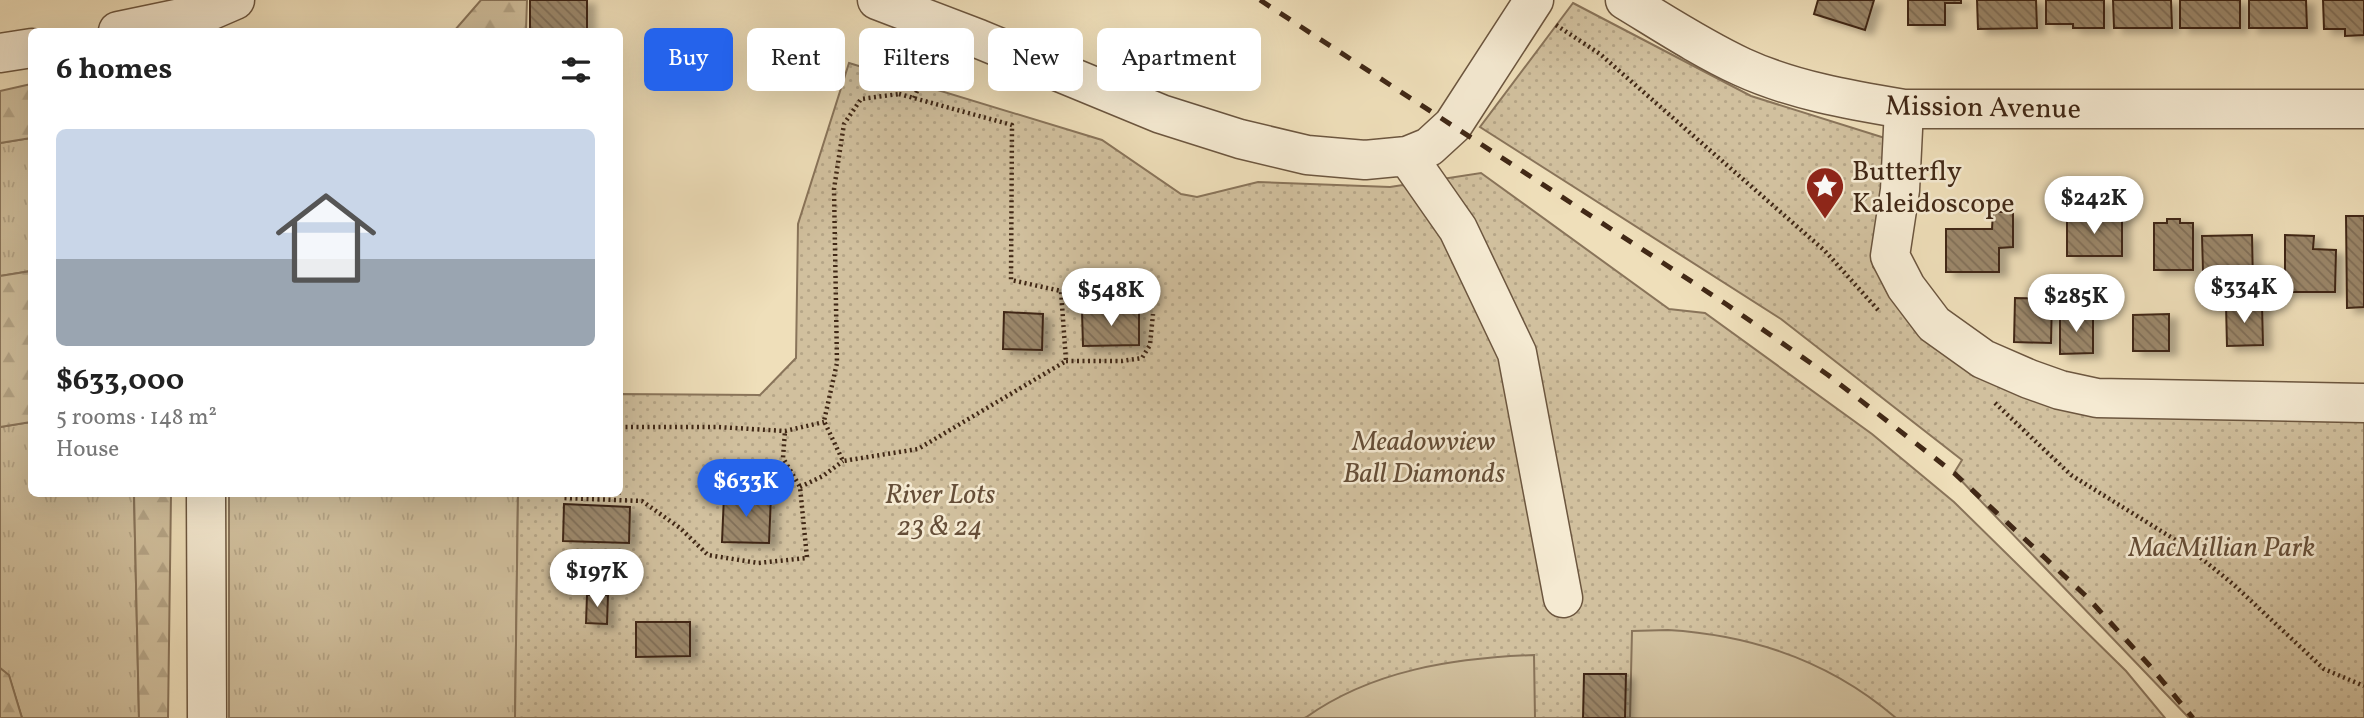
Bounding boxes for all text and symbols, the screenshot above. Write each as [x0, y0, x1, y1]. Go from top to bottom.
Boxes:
chip: Buy [644, 28, 733, 91]
chip: Rent [747, 28, 845, 91]
chip: Filters [859, 28, 974, 91]
chip: New [988, 28, 1083, 91]
chip: Apartment [1097, 28, 1261, 91]
text: 6 homes [56, 49, 172, 91]
icon: filters [557, 51, 595, 89]
street label: Mission Avenue [1885, 87, 2081, 130]
place label: Butterfly Kaleidoscope [1852, 153, 2014, 224]
place icon: Butterfly Kaleidoscope [1804, 165, 1846, 220]
icon: home [263, 175, 389, 301]
pin: $242K [2045, 176, 2143, 236]
text: $242K [2060, 183, 2128, 215]
pin: $334K [2195, 266, 2293, 325]
pin: $548K [1062, 268, 1160, 328]
text: $334K [2211, 272, 2277, 304]
pin: $285K [2027, 274, 2125, 334]
text: $548K [1078, 275, 1144, 307]
text: $285K [2044, 281, 2108, 313]
text: $633,000 [56, 360, 184, 402]
text: 5 rooms · 148 m² [56, 402, 217, 434]
park label: Meadowview Ball Diamonds [1343, 423, 1505, 494]
text: House [56, 434, 119, 466]
pin: $633K [697, 460, 795, 519]
text: $633K [713, 466, 779, 498]
park label: River Lots 23 & 24 [885, 476, 995, 547]
park label: MacMillian Park [2128, 529, 2315, 568]
pin: $197K [548, 550, 646, 609]
text: $197K [566, 556, 628, 588]

